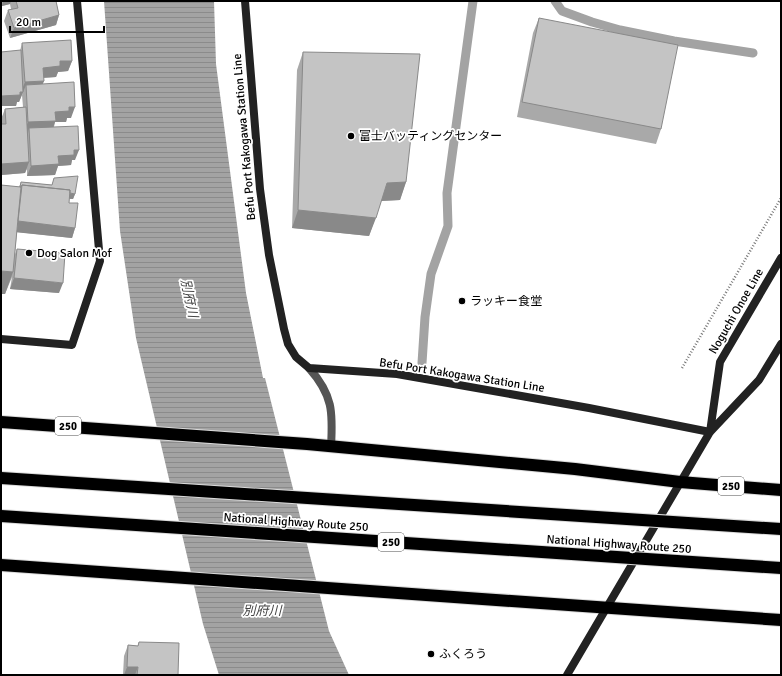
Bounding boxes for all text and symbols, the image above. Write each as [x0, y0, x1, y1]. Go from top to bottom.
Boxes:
scale bar [10, 8, 104, 34]
text: 20 m [16, 15, 41, 30]
street label: Befu Port Kakogawa Station Line [230, 53, 259, 221]
place label: 富士バッティングセンター [359, 129, 502, 144]
marker: 富士バッティングセンター [346, 131, 356, 141]
place label: Dog Salon Mof [37, 246, 112, 261]
marker: Dog Salon Mof [24, 248, 34, 258]
street label: Noguchi Onoe Line [706, 266, 767, 357]
water label: 別府川 [177, 277, 201, 321]
place label: ラッキー食堂 [470, 294, 542, 309]
marker: ラッキー食堂 [457, 296, 467, 306]
street label: Befu Port Kakogawa Station Line [378, 355, 546, 396]
road number: 250 [55, 417, 81, 435]
road number: 250 [718, 477, 744, 495]
street label: National Highway Route 250 [223, 510, 369, 535]
street label: National Highway Route 250 [546, 532, 692, 557]
road number: 250 [378, 533, 404, 551]
water label: 別府川 [242, 603, 283, 619]
place label: ふくろう [439, 647, 487, 662]
marker: ふくろう [426, 649, 436, 659]

